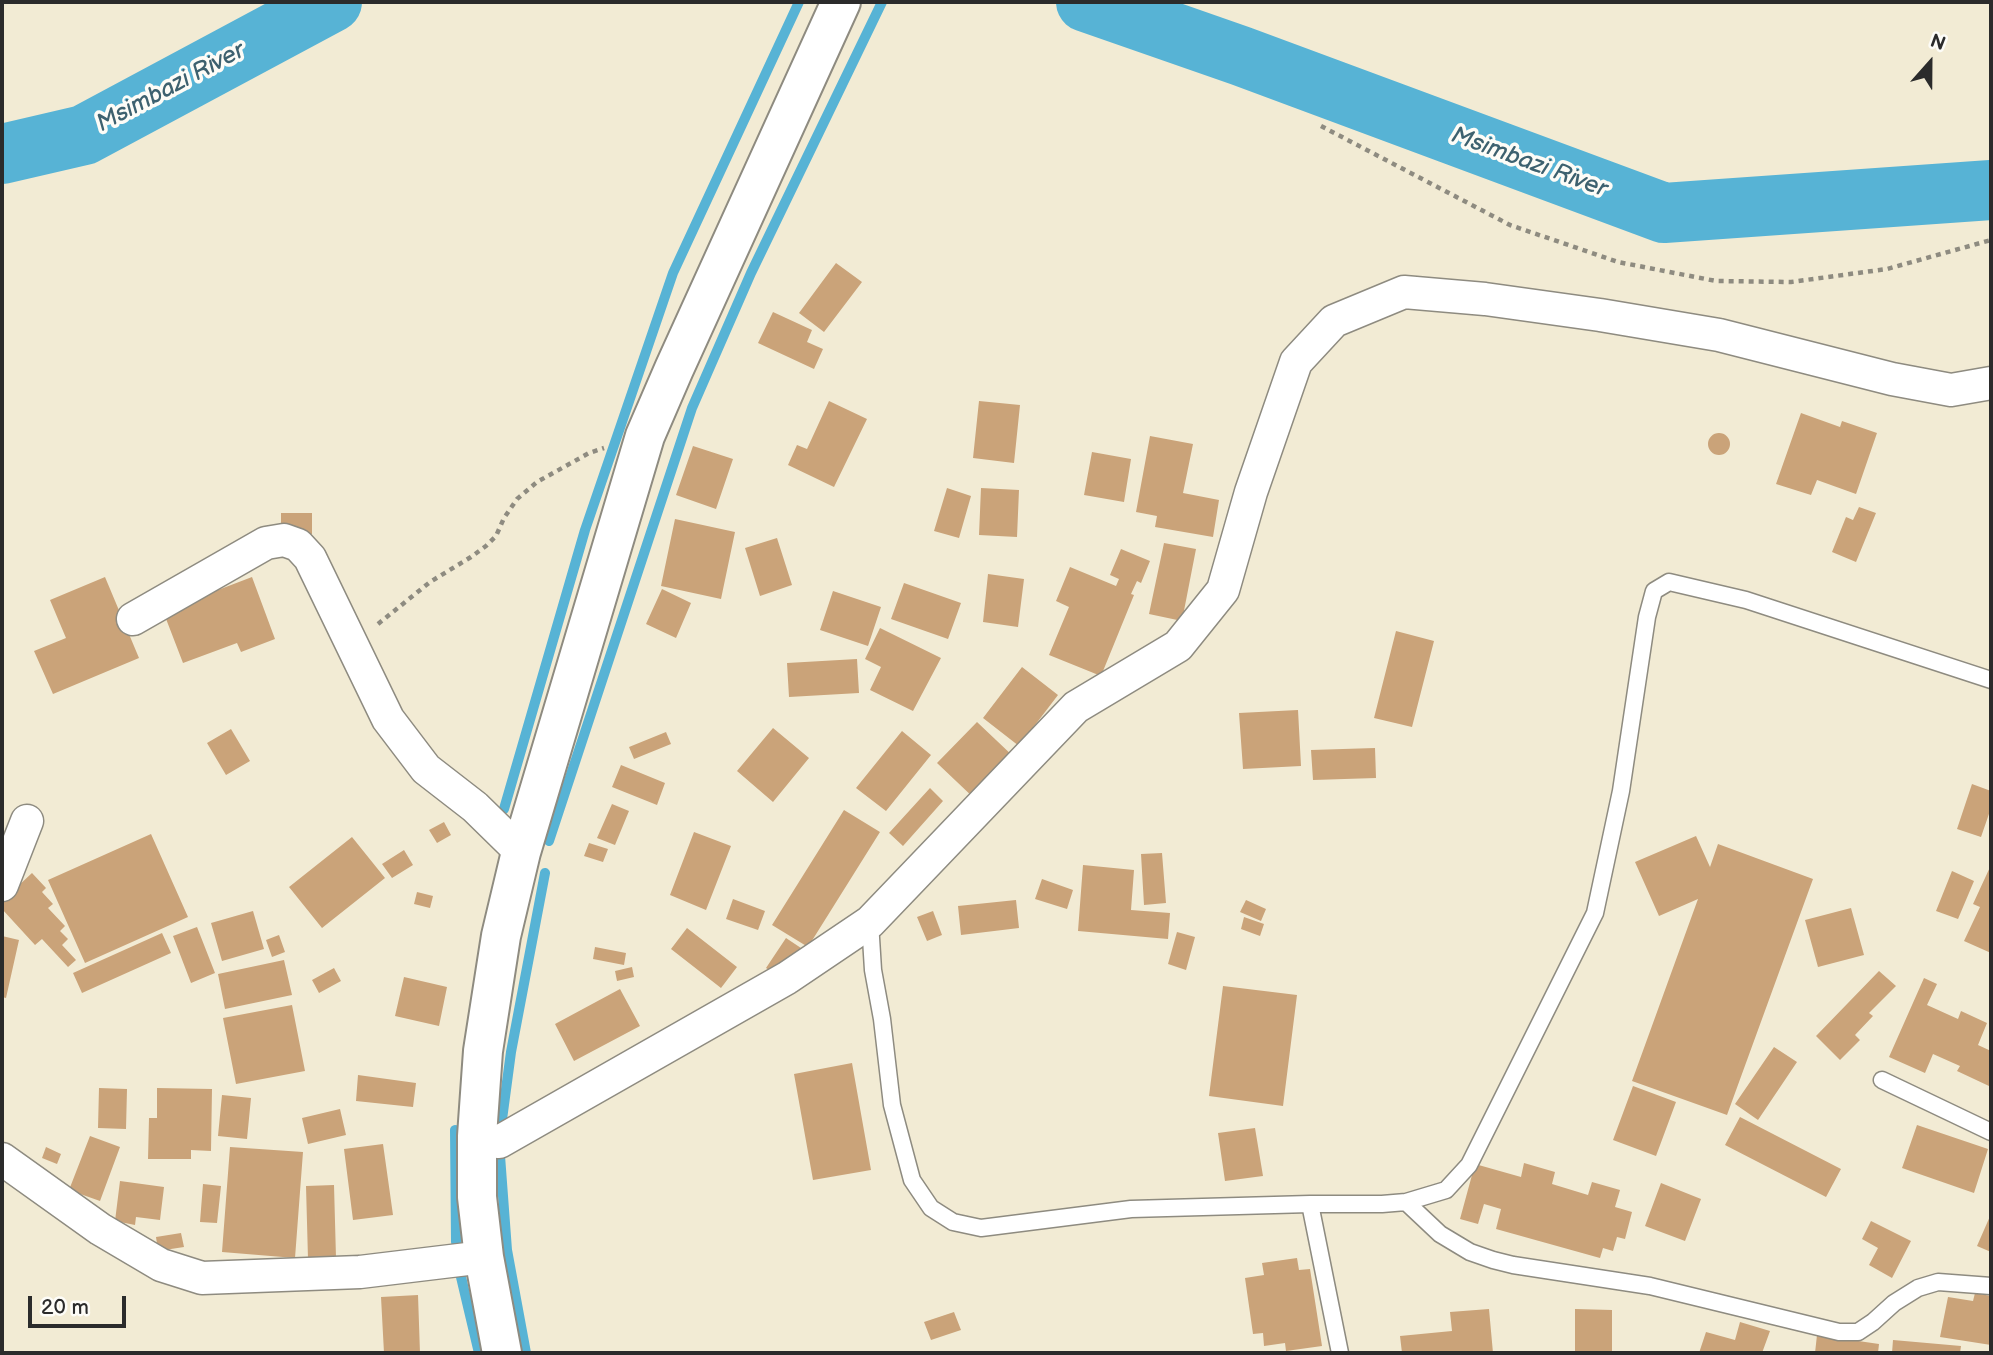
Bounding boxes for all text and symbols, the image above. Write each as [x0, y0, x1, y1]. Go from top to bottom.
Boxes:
north arrow [1895, 28, 1965, 98]
text: N [1927, 30, 1948, 56]
water label: Msimbazi River [92, 37, 250, 139]
water label: Msimbazi River [1447, 121, 1611, 205]
scale bar [32, 1282, 130, 1326]
text: 20 m [41, 1295, 89, 1320]

